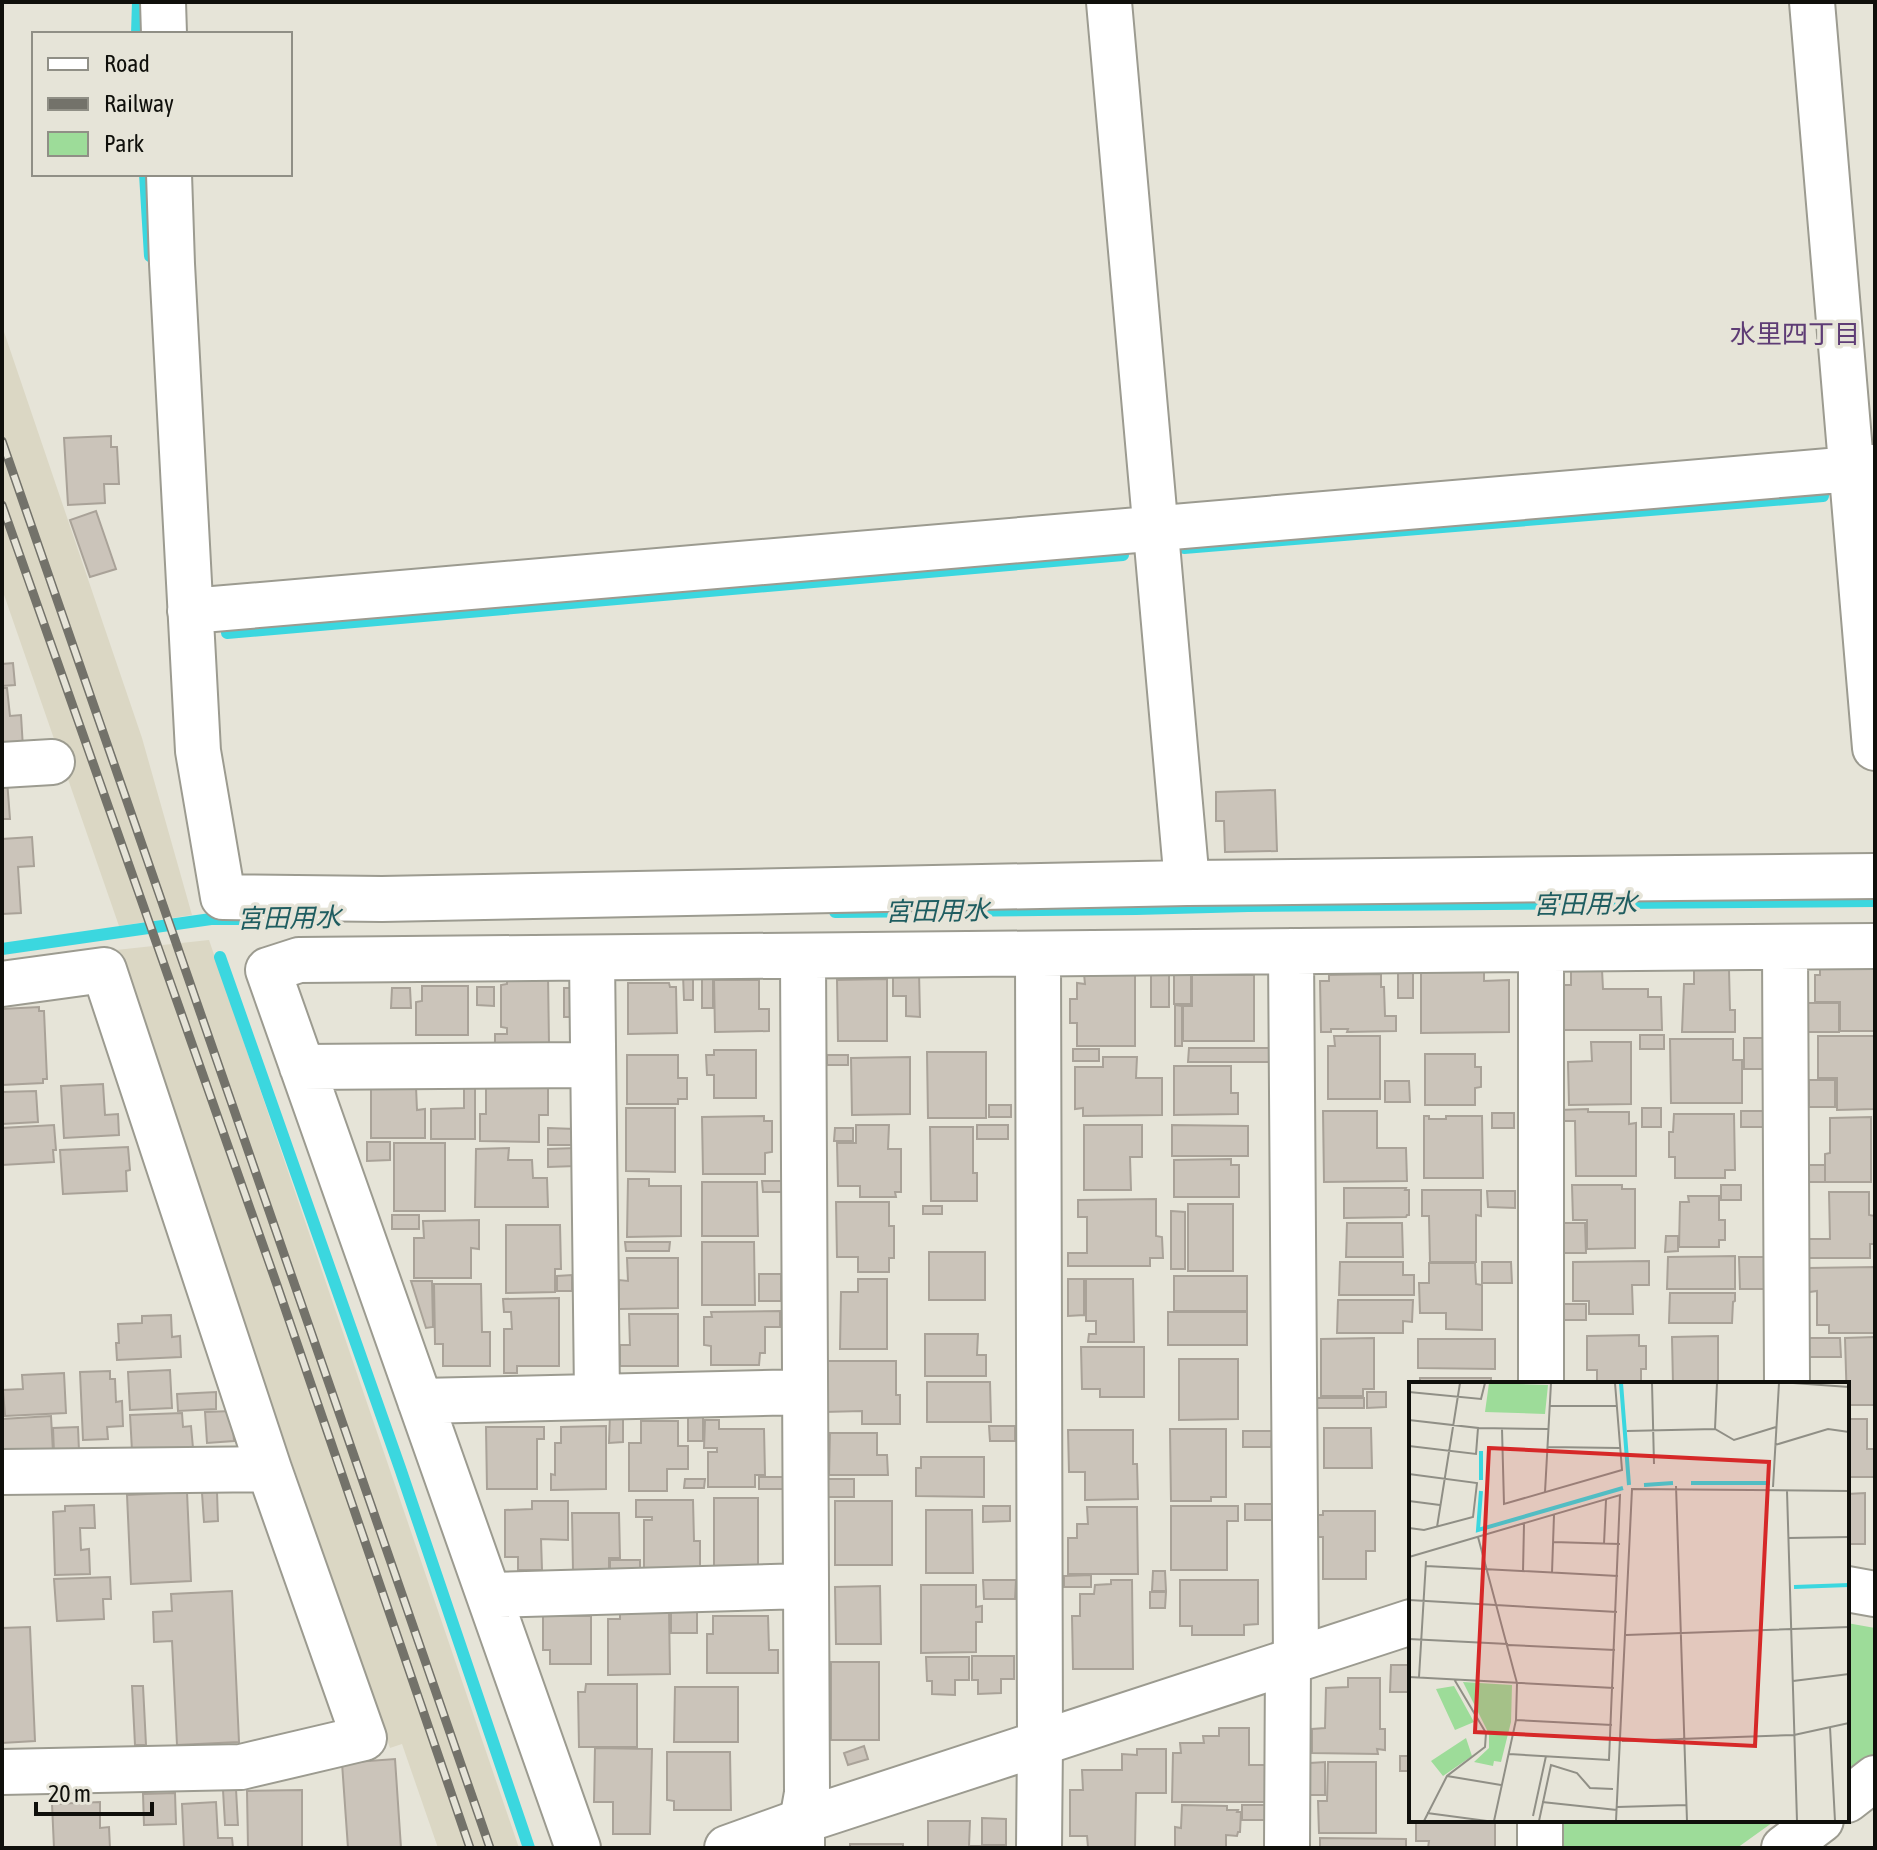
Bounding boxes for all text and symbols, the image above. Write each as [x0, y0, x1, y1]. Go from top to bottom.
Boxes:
legend [32, 32, 292, 176]
text: Road [104, 50, 150, 77]
text: Railway [104, 90, 174, 117]
text: Park [104, 130, 145, 157]
district label: 水里四丁目 [1730, 319, 1860, 349]
water label: 宮田用水 [1533, 888, 1640, 920]
water label: 宮田用水 [885, 895, 992, 927]
water label: 宮田用水 [237, 902, 344, 934]
inset map [1409, 1382, 1849, 1822]
scale bar [36, 1766, 152, 1816]
text: 20 m [48, 1780, 91, 1807]

